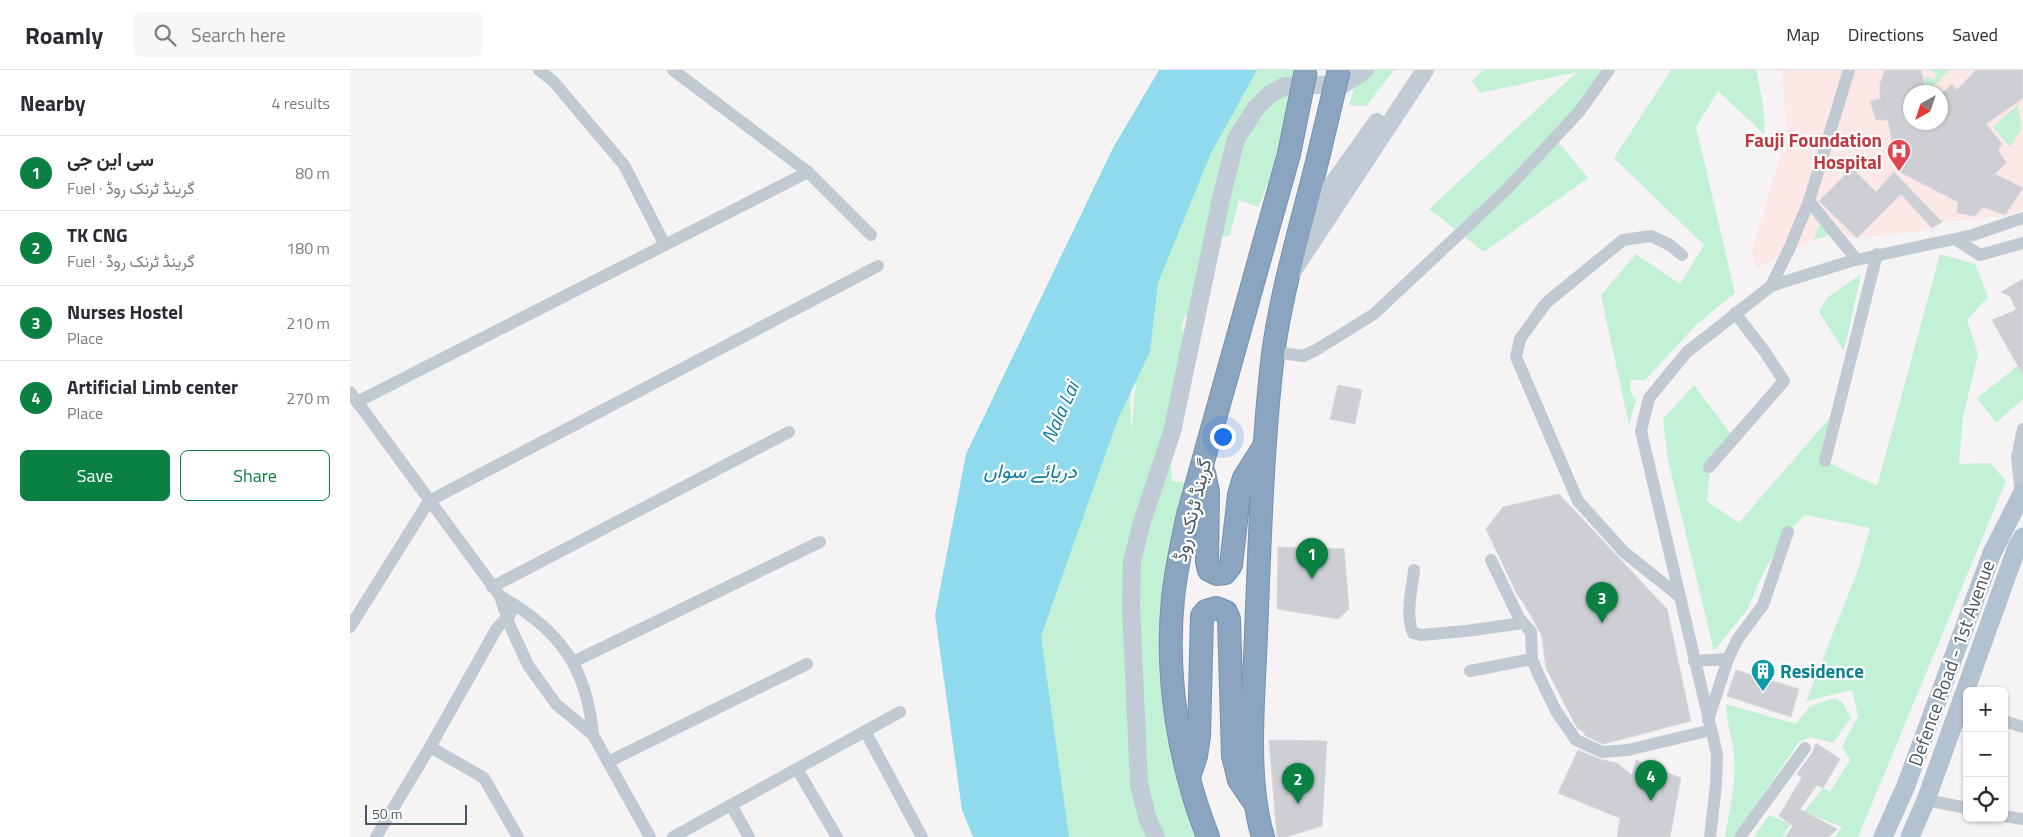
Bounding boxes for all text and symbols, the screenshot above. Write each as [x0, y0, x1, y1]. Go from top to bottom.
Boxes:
search box [133, 12, 483, 57]
text: Roamly [25, 17, 103, 53]
text: Search here [191, 20, 286, 49]
icon: search [151, 21, 179, 49]
text: Map [1786, 21, 1820, 48]
text: Directions [1848, 21, 1924, 48]
text: Saved [1952, 21, 1998, 48]
north arrow [1903, 85, 1948, 130]
text: Nearby [20, 87, 85, 119]
text: 4 results [271, 91, 330, 115]
place label: Fauji Foundation Hospital [1745, 125, 1882, 176]
hospital icon: Fauji Foundation Hospital [1886, 138, 1912, 172]
text: سی این جی [67, 144, 154, 173]
text: 1 [32, 161, 40, 185]
text: 80 m [295, 161, 330, 185]
text: Fuel · گرینڈ ٹرنک روڈ [67, 176, 195, 200]
text: TK CNG [67, 220, 128, 249]
text: 2 [32, 236, 40, 260]
text: 180 m [286, 236, 330, 260]
text: Fuel · گرینڈ ٹرنک روڈ [67, 249, 195, 273]
text: Nurses Hostel [67, 297, 183, 326]
text: 3 [32, 311, 40, 335]
text: 210 m [286, 311, 330, 335]
text: Place [67, 326, 103, 350]
text: Artificial Limb center [67, 372, 238, 401]
water label: Nala Lai [1032, 374, 1088, 447]
text: 4 [32, 386, 40, 410]
text: 270 m [286, 386, 330, 410]
text: Place [67, 401, 103, 425]
your location [1210, 424, 1236, 450]
button: Save [20, 450, 170, 501]
button: Share [180, 450, 330, 501]
water label: دریائے سواں [983, 455, 1077, 486]
street label: گرینڈ ٹرنک روڈ [1165, 455, 1218, 564]
pin: 1 [1296, 538, 1328, 579]
street label: Defence Road - 1st Avenue [1900, 556, 2001, 770]
pin: 3 [1586, 582, 1618, 623]
place label: Residence [1780, 656, 1864, 685]
building icon: Residence [1750, 658, 1776, 692]
map controls [1963, 687, 2008, 822]
button: + [1963, 687, 2008, 732]
button: − [1963, 732, 2008, 777]
pin: 4 [1635, 760, 1667, 801]
pin: 2 [1282, 763, 1314, 804]
button: locate [1963, 777, 2008, 822]
scale bar [365, 802, 468, 825]
text: 50 m [372, 803, 402, 824]

